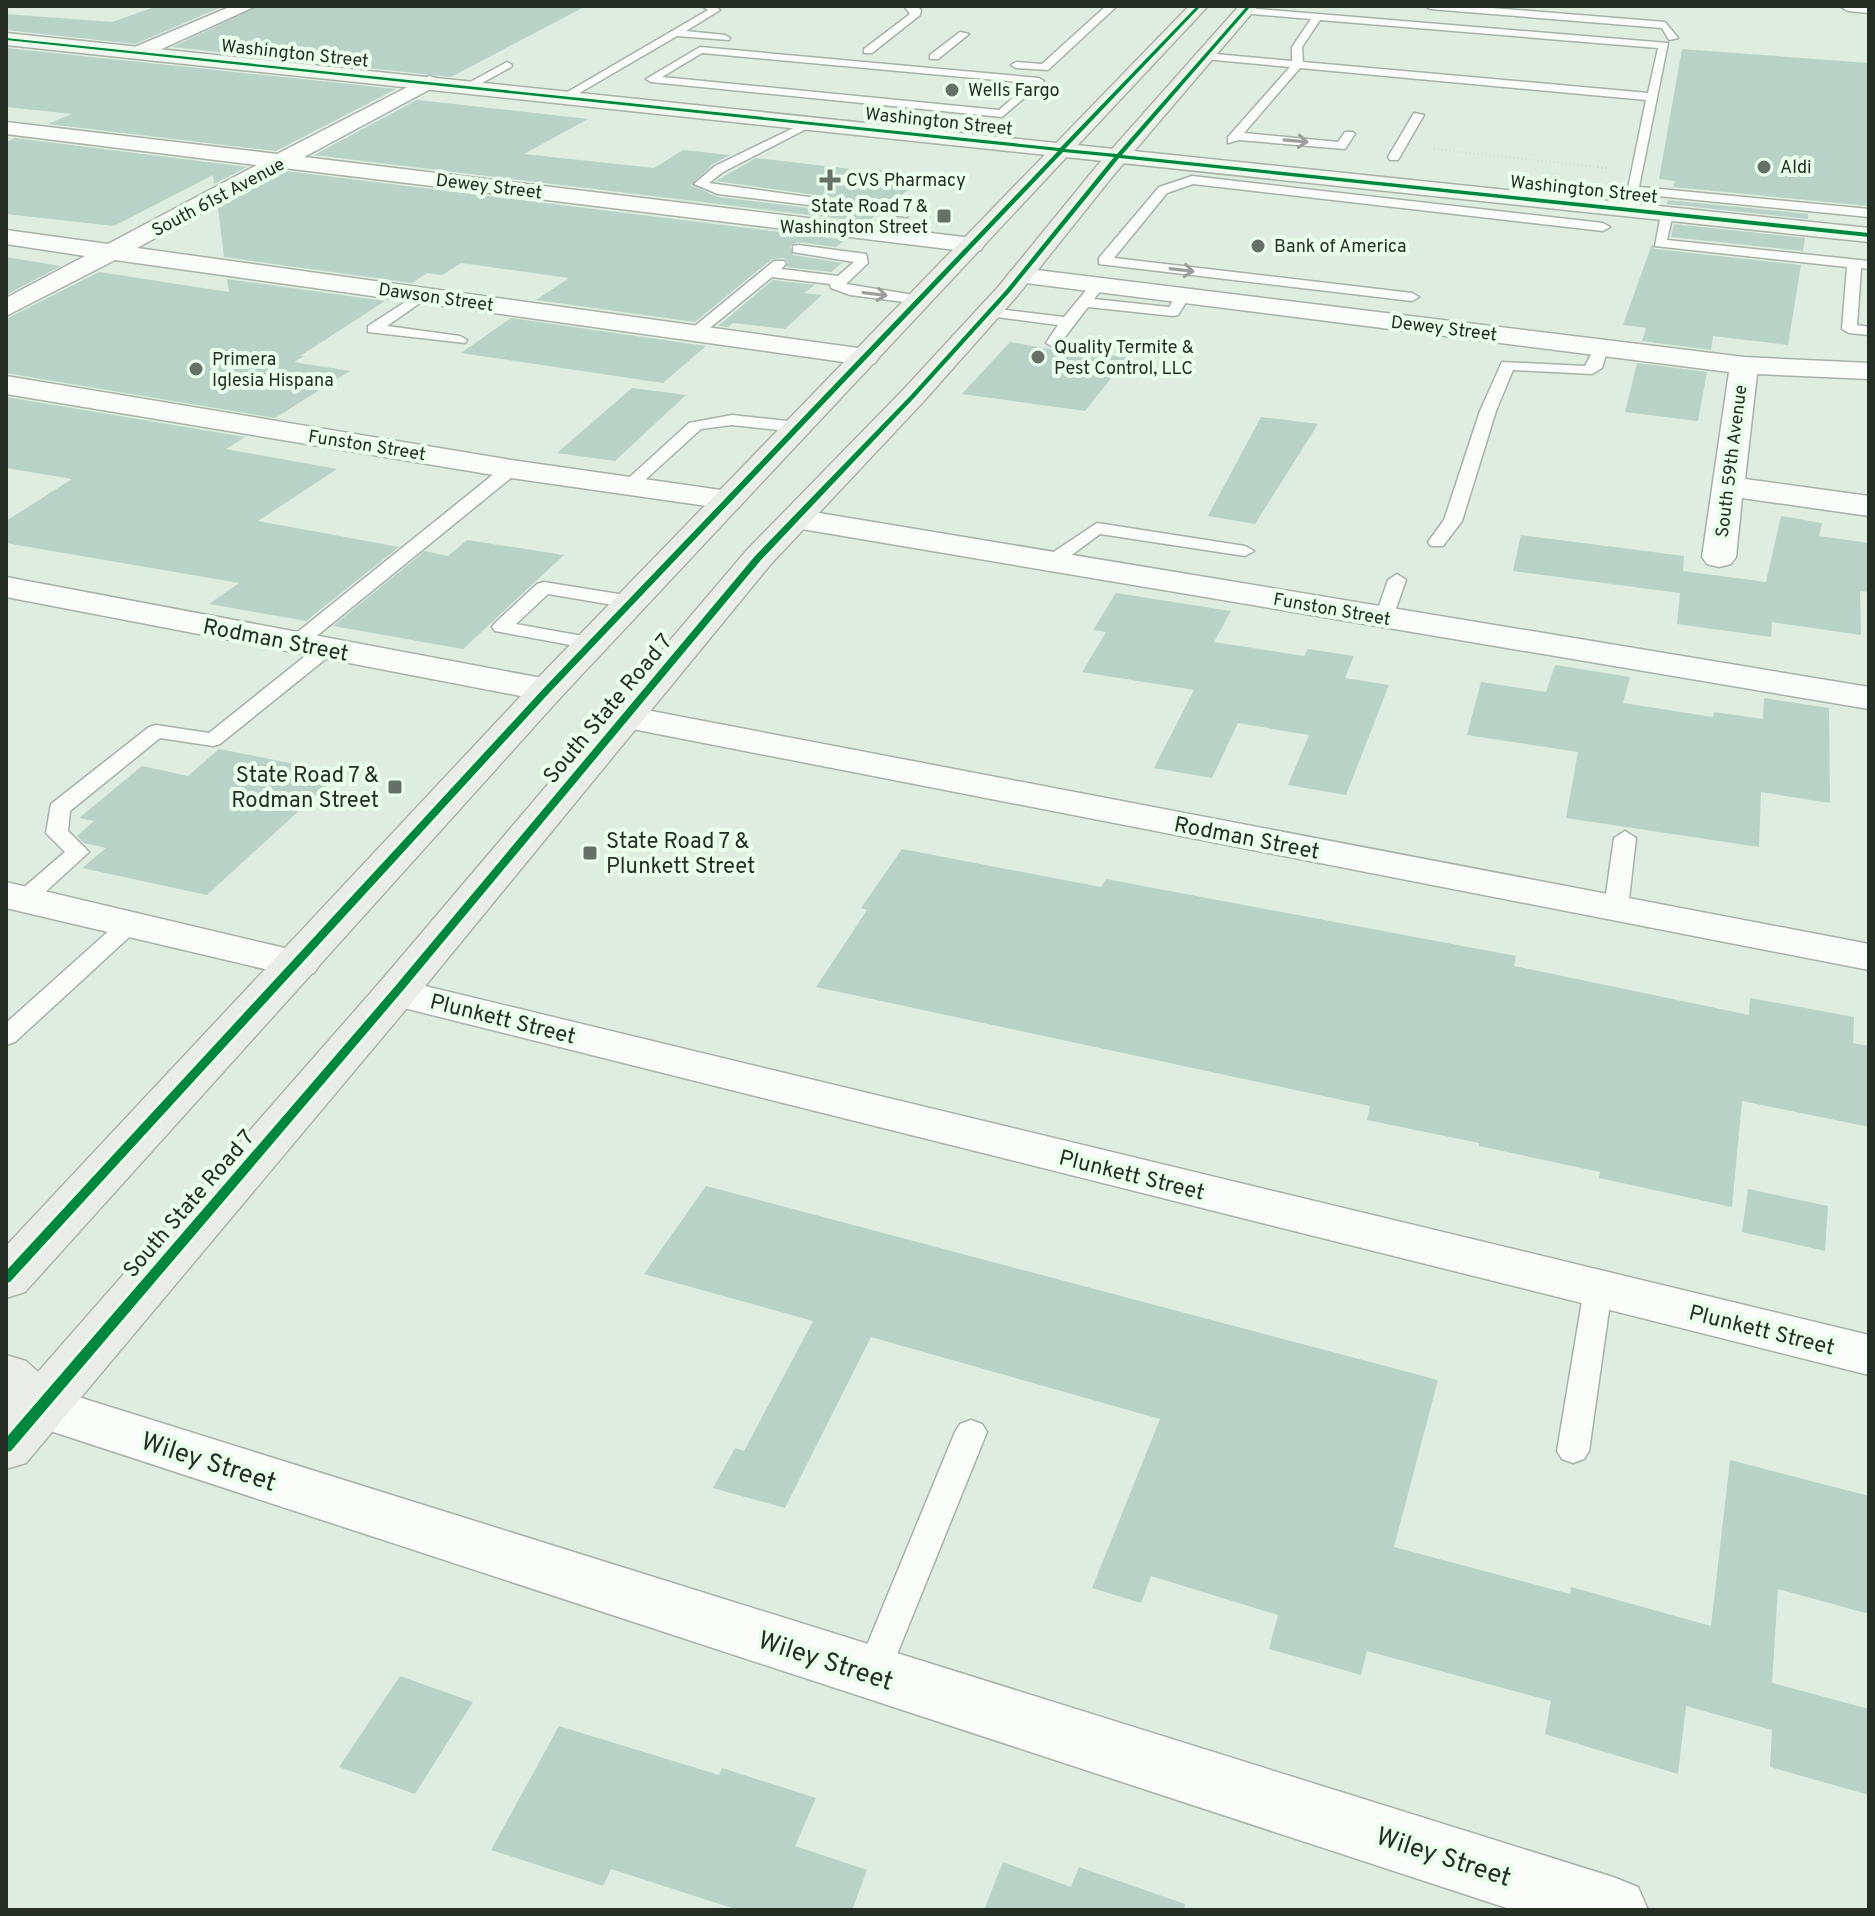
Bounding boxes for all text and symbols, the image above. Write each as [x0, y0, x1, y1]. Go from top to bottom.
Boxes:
street label: Washington Street [220, 35, 370, 74]
place label: Wells Fargo [968, 80, 1060, 103]
marker: Wells Fargo [943, 81, 961, 99]
street label: Washington Street [864, 103, 1014, 142]
one-way arrow [1282, 134, 1309, 149]
street label: South 61st Avenue [148, 154, 289, 243]
place label: Aldi [1780, 157, 1812, 180]
marker: Aldi [1755, 158, 1773, 176]
street label: Dewey Street [434, 170, 543, 205]
place label: CVS Pharmacy [846, 170, 966, 193]
marker: CVS Pharmacy [821, 171, 839, 189]
street label: Washington Street [1509, 171, 1659, 210]
place label: State Road 7 & Washington Street [780, 196, 928, 240]
marker: State Road 7 & Washington Street [935, 207, 953, 225]
place label: Bank of America [1274, 236, 1406, 259]
marker: Bank of America [1249, 237, 1267, 255]
one-way arrow [1168, 262, 1194, 277]
street label: Dawson Street [377, 279, 495, 318]
one-way arrow [861, 287, 887, 302]
street label: Dewey Street [1389, 312, 1498, 347]
place label: Quality Termite & Pest Control, LLC [1054, 337, 1194, 381]
marker: Quality Termite & Pest Control, LLC [1029, 348, 1047, 366]
place label: Primera Iglesia Hispana [212, 349, 334, 393]
marker: Primera Iglesia Hispana [187, 360, 205, 378]
street label: South 59th Avenue [1712, 384, 1753, 539]
street label: Funston Street [306, 426, 427, 467]
street label: Funston Street [1271, 589, 1392, 632]
street label: Rodman Street [200, 614, 351, 669]
street label: South State Road 7 [538, 629, 679, 790]
place label: State Road 7 & Rodman Street [231, 763, 379, 815]
marker: State Road 7 & Rodman Street [386, 778, 404, 796]
street label: Rodman Street [1171, 812, 1322, 867]
place label: State Road 7 & Plunkett Street [606, 829, 755, 881]
marker: State Road 7 & Plunkett Street [581, 844, 599, 862]
street label: Plunkett Street [427, 989, 578, 1052]
street label: South State Road 7 [118, 1125, 261, 1284]
street label: Plunkett Street [1056, 1145, 1207, 1208]
street label: Plunkett Street [1686, 1300, 1837, 1363]
street label: Wiley Street [136, 1426, 280, 1501]
street label: Wiley Street [753, 1625, 897, 1700]
street label: Wiley Street [1371, 1821, 1515, 1896]

